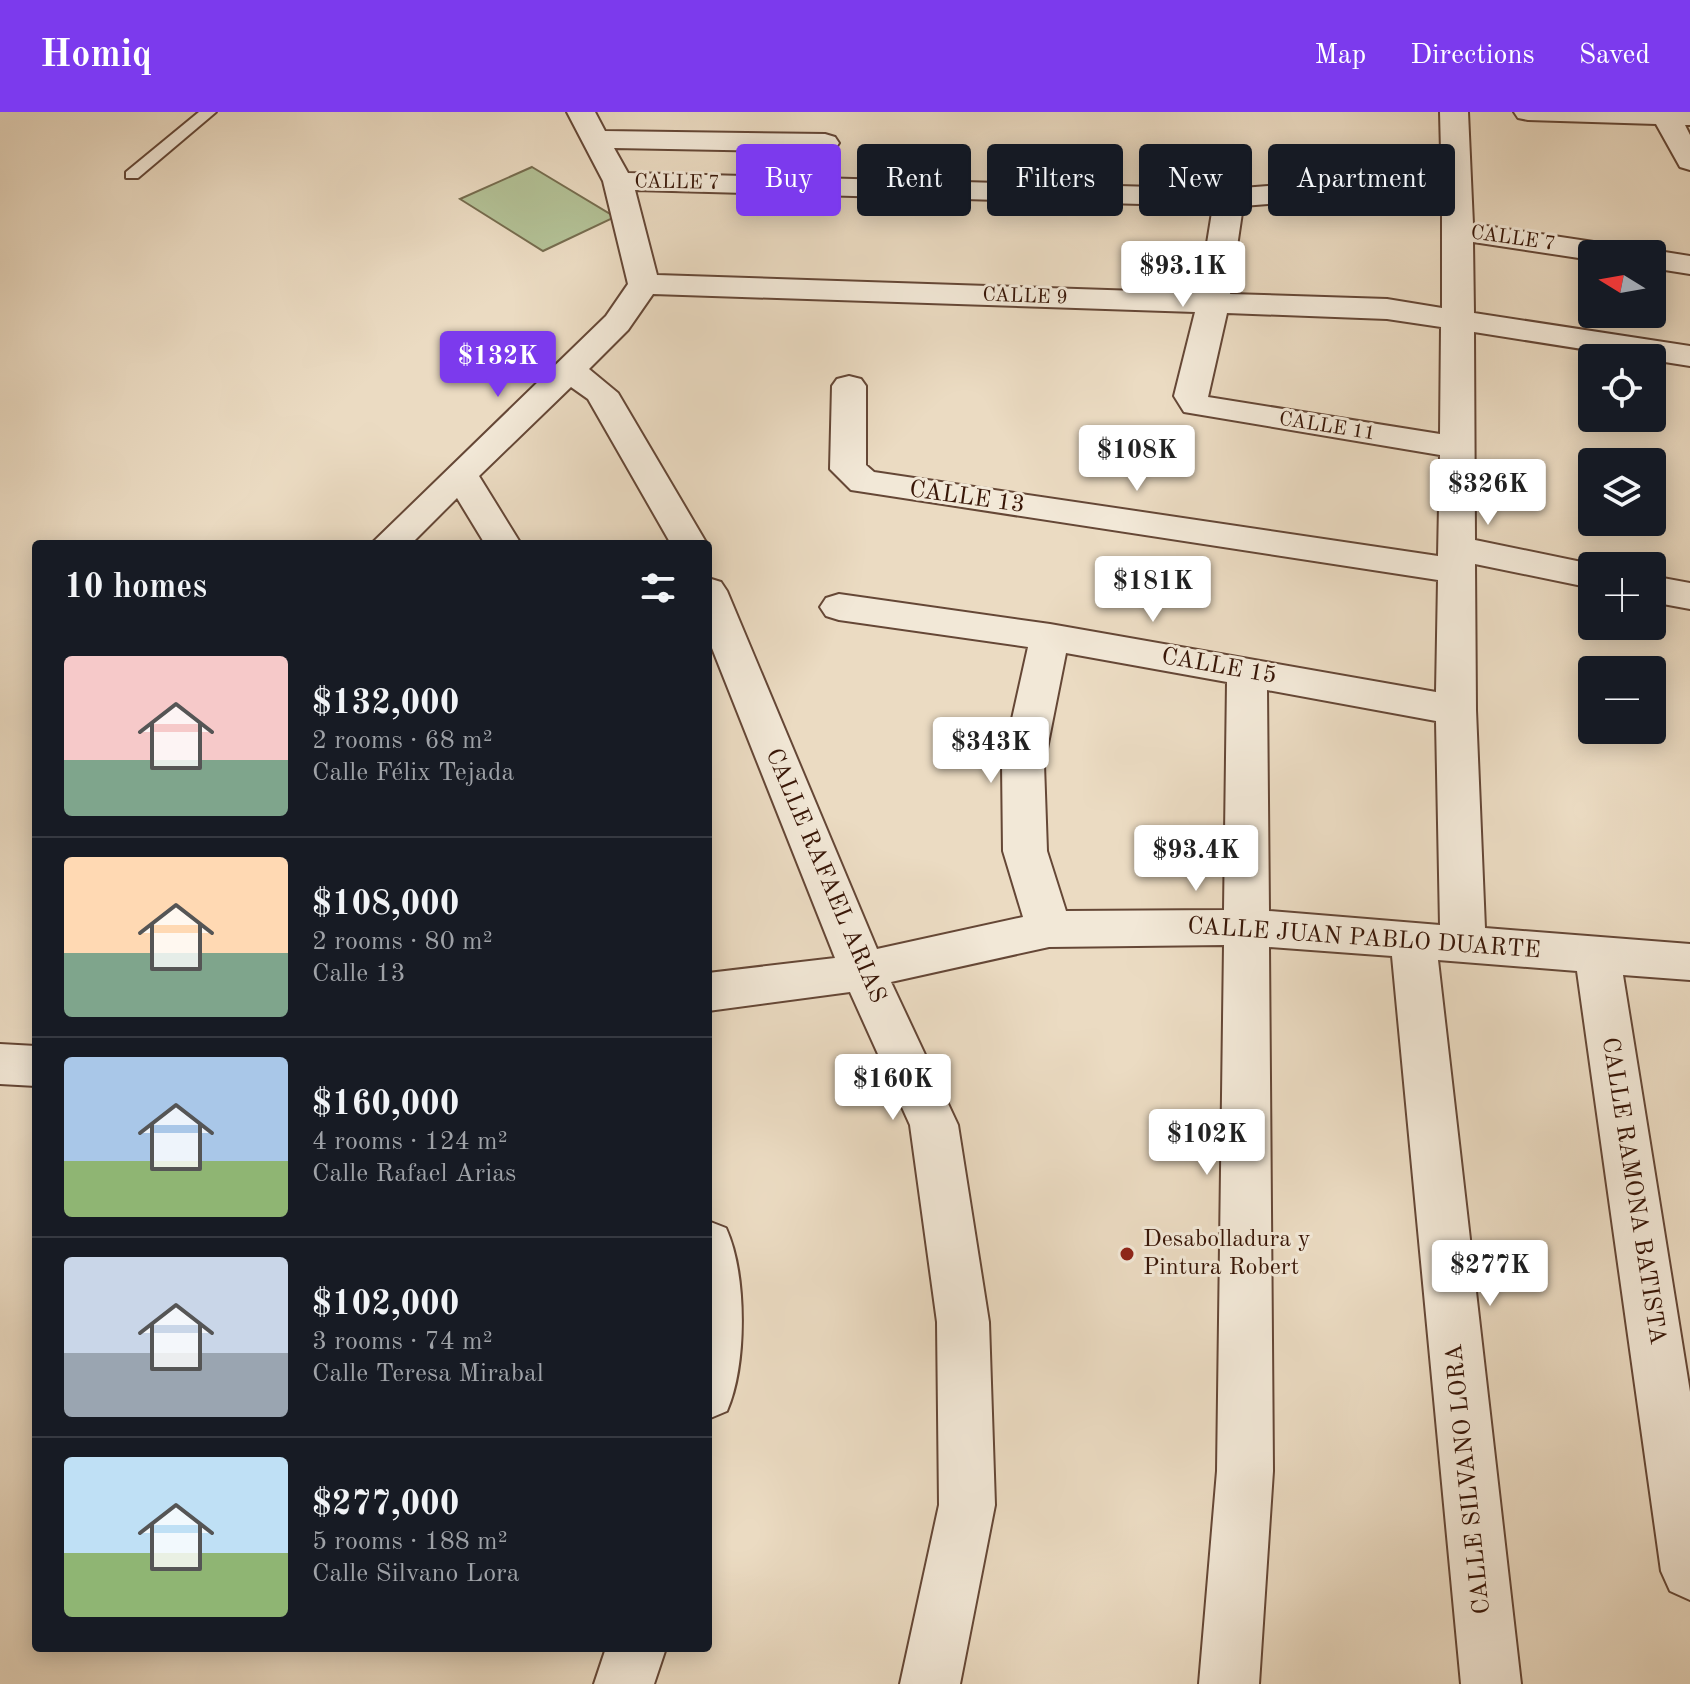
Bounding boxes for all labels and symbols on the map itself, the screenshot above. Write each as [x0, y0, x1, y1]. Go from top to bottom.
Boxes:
street label: CALLE 7 [634, 172, 720, 194]
street label: CALLE 7 [1469, 223, 1557, 255]
north arrow [1578, 240, 1666, 328]
pin: $93.1K [1118, 241, 1248, 309]
street label: CALLE 9 [982, 286, 1068, 308]
pin: $132K [442, 331, 554, 399]
street label: CALLE 11 [1278, 410, 1376, 444]
pin: $108K [1081, 425, 1193, 493]
pin: $326K [1432, 459, 1544, 527]
street label: CALLE 13 [908, 478, 1026, 518]
pin: $181K [1097, 556, 1209, 624]
street label: CALLE 15 [1160, 645, 1278, 689]
pin: $343K [935, 717, 1047, 785]
street label: CALLE RAFAEL ARIAS [760, 745, 890, 1007]
pin: $93.4K [1131, 825, 1261, 893]
street label: CALLE JUAN PABLO DUARTE [1187, 915, 1541, 963]
street label: CALLE RAMONA BATISTA [1597, 1036, 1669, 1346]
pin: $160K [837, 1054, 949, 1122]
pin: $102K [1151, 1109, 1263, 1177]
place label: Desabolladura y Pintura Robert [1143, 1228, 1311, 1280]
pin: $277K [1434, 1240, 1546, 1308]
marker: Desabolladura y Pintura Robert [1118, 1245, 1136, 1263]
street label: CALLE SILVANO LORA [1443, 1343, 1495, 1615]

